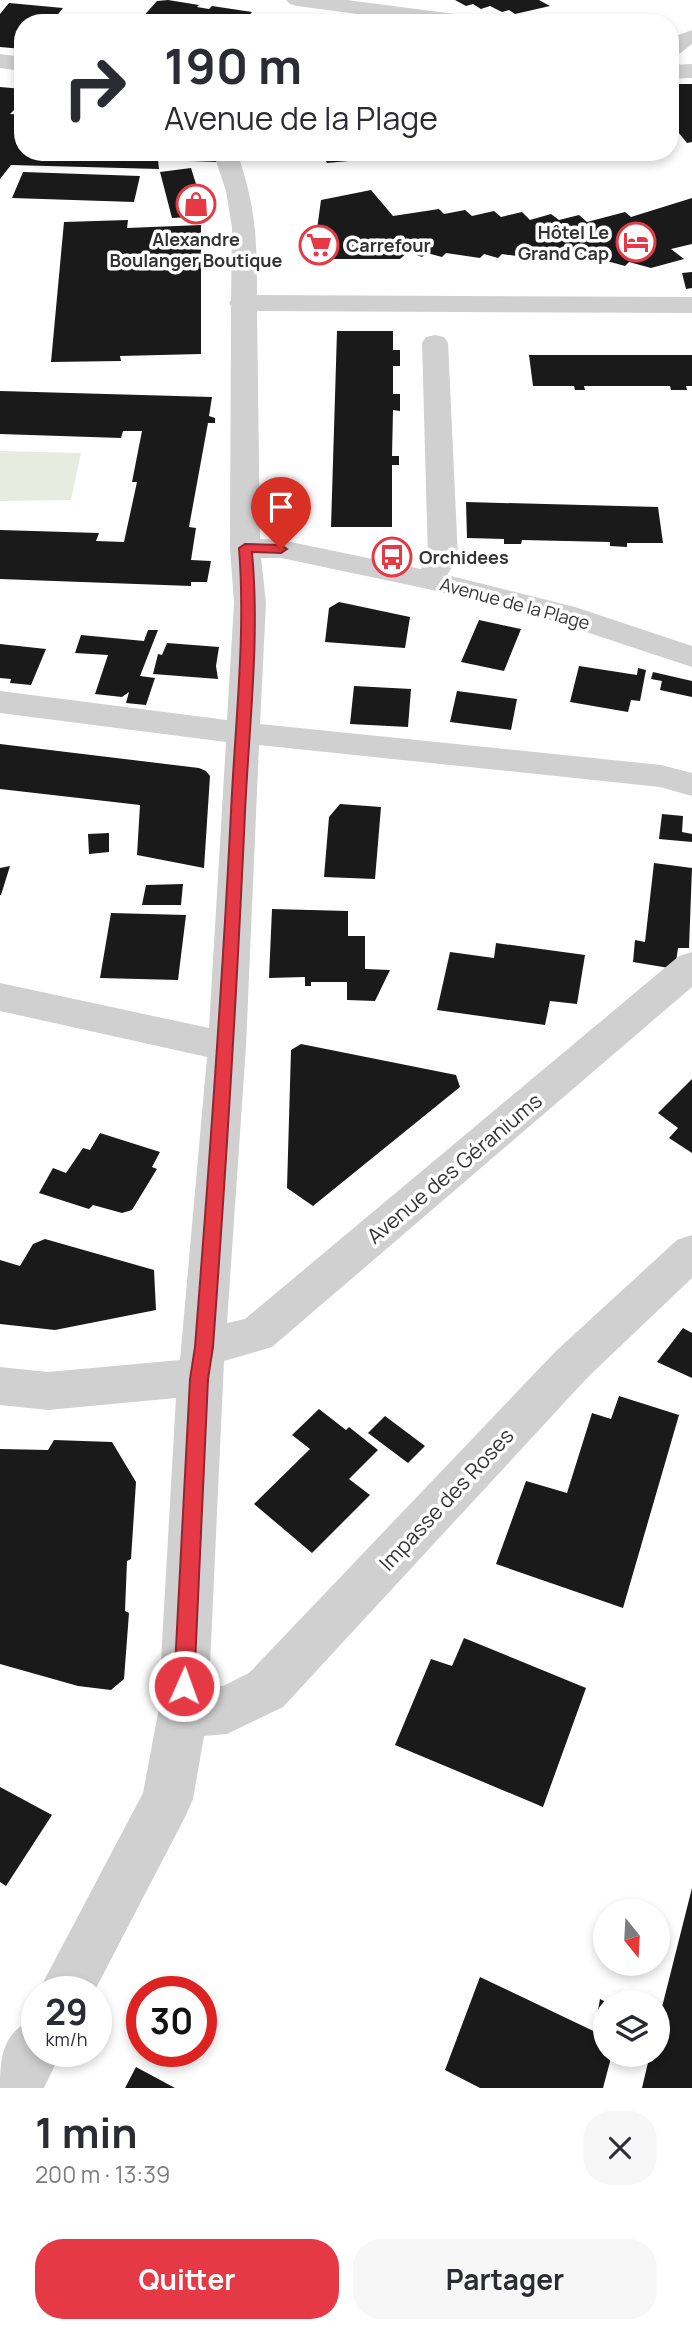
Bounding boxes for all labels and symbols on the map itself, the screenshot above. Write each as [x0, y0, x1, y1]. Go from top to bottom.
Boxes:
shop icon: Alexandre Boulanger Boutique [175, 183, 217, 225]
place label: Hôtel Le Grand Cap [518, 220, 609, 265]
hotel icon: Hôtel Le Grand Cap [615, 221, 657, 263]
supermarket icon: Carrefour [298, 224, 340, 266]
place label: Alexandre Boulanger Boutique [110, 227, 283, 272]
place label: Carrefour [346, 233, 431, 257]
pin [251, 477, 311, 549]
bus stop icon: Orchidees [371, 536, 413, 578]
place label: Orchidees [419, 545, 509, 569]
street label: Avenue de la Plage [437, 571, 593, 635]
street label: Avenue des Géraniums [360, 1086, 548, 1250]
street label: Impasse des Roses [373, 1422, 519, 1576]
position arrow [147, 1649, 221, 1723]
north arrow [593, 1899, 670, 1976]
speed limit sign: 30 [126, 1976, 217, 2067]

